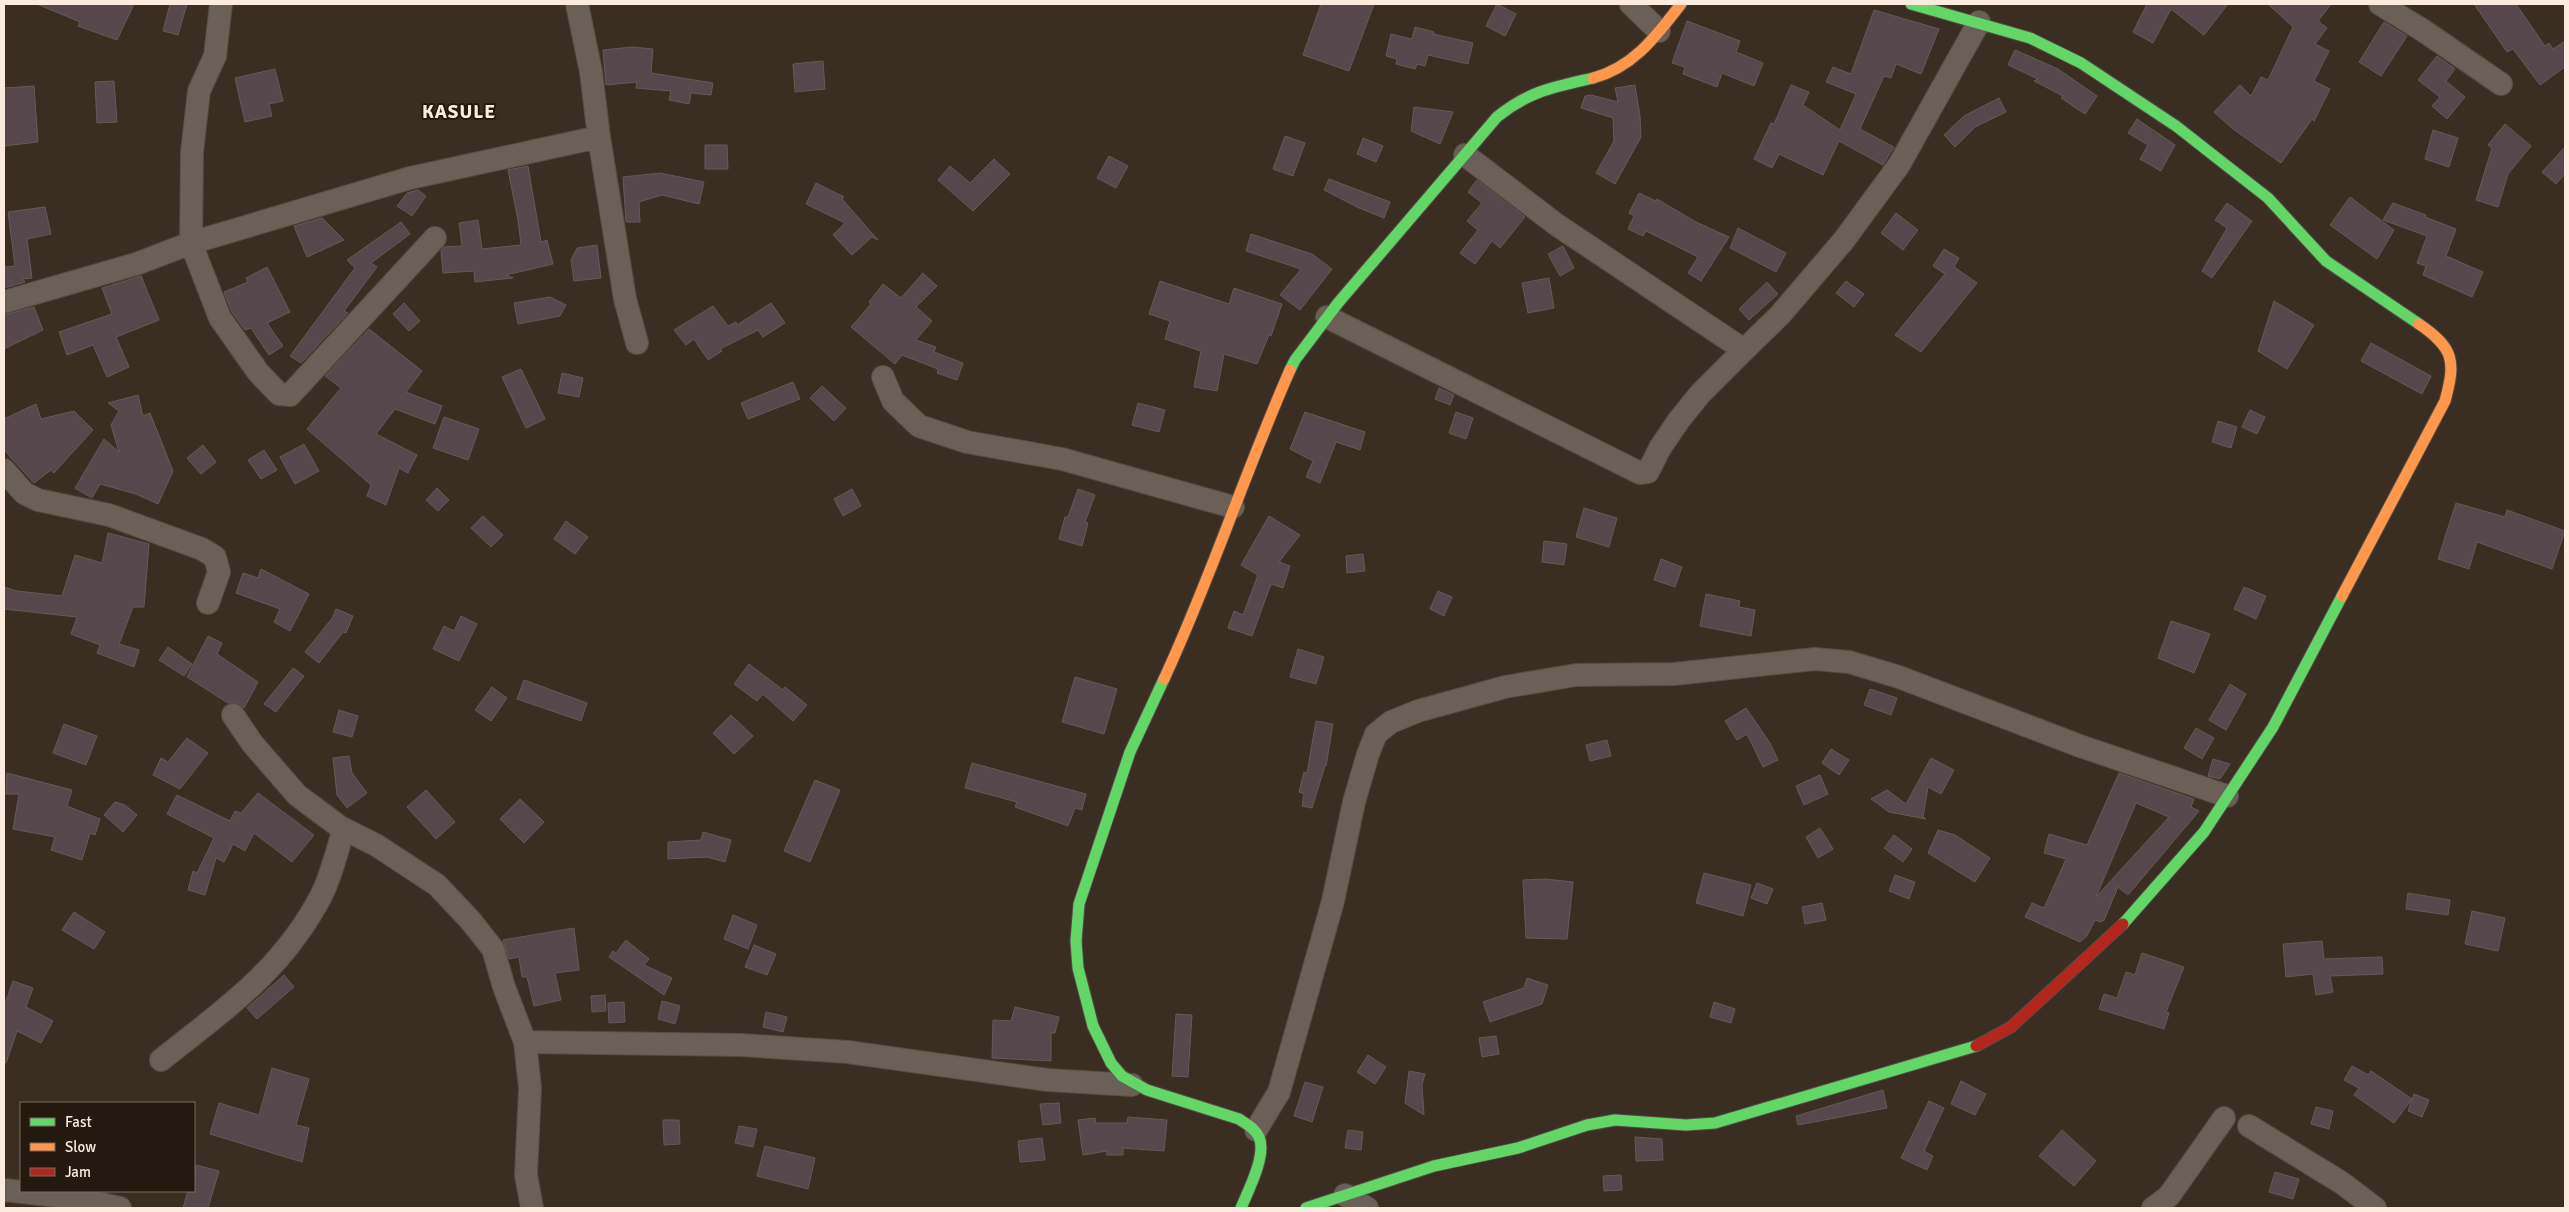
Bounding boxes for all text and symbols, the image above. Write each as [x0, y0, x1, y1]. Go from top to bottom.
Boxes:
district label: KASULE [422, 100, 496, 124]
legend [20, 1102, 195, 1192]
text: Fast [65, 1113, 92, 1131]
text: Slow [65, 1138, 96, 1156]
text: Jam [65, 1163, 91, 1181]

